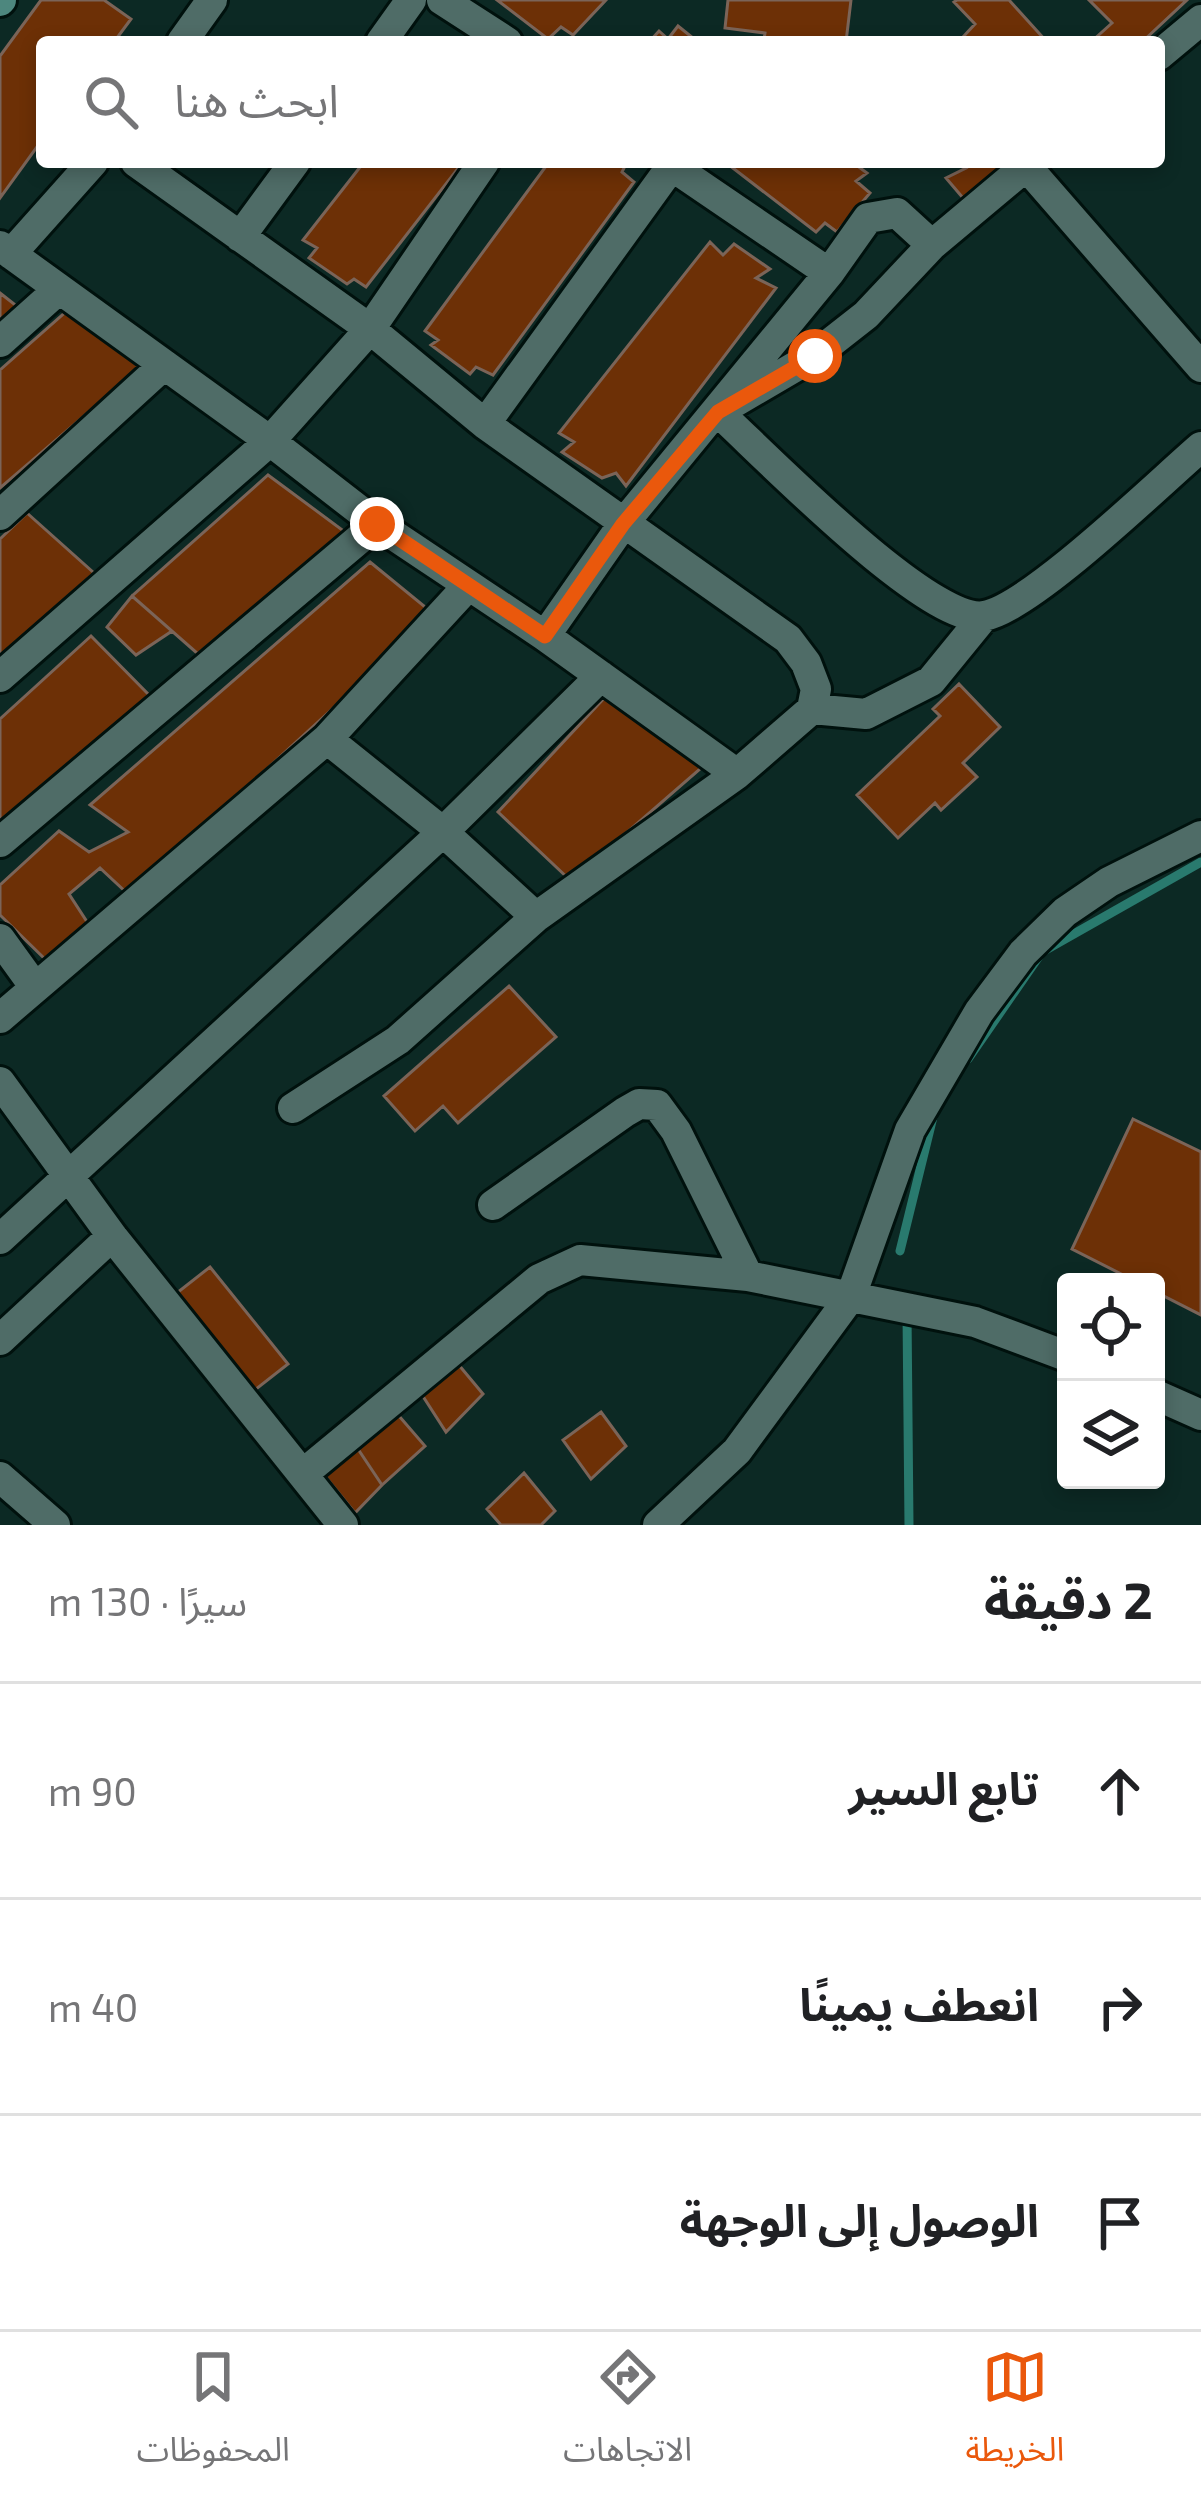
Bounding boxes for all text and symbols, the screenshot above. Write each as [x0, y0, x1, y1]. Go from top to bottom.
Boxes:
search box [36, 36, 1165, 168]
icon: search [78, 69, 144, 135]
text: ابحث هنا [174, 72, 339, 126]
route start [788, 329, 842, 383]
route end [350, 497, 404, 551]
map controls [1057, 1273, 1165, 1489]
button: locate [1057, 1273, 1165, 1381]
button: layers [1057, 1381, 1165, 1489]
text: 2 دقيقة [984, 1568, 1153, 1629]
text: سيرًا · 130 m [48, 1577, 247, 1624]
icon: ahead [1087, 1758, 1153, 1824]
text: تابع السير [849, 1760, 1039, 1814]
text: 90 m [48, 1767, 137, 1814]
icon: right [1087, 1974, 1153, 2040]
text: انعطف يمينًا [799, 1976, 1039, 2030]
text: 40 m [48, 1983, 138, 2030]
icon: arrive [1087, 2190, 1153, 2256]
text: الوصول إلى الوجهة [680, 2192, 1039, 2246]
tab: المحفوظات [137, 2344, 290, 2485]
tab: الاتجاهات [563, 2344, 692, 2485]
tab: الخريطة [965, 2344, 1064, 2485]

